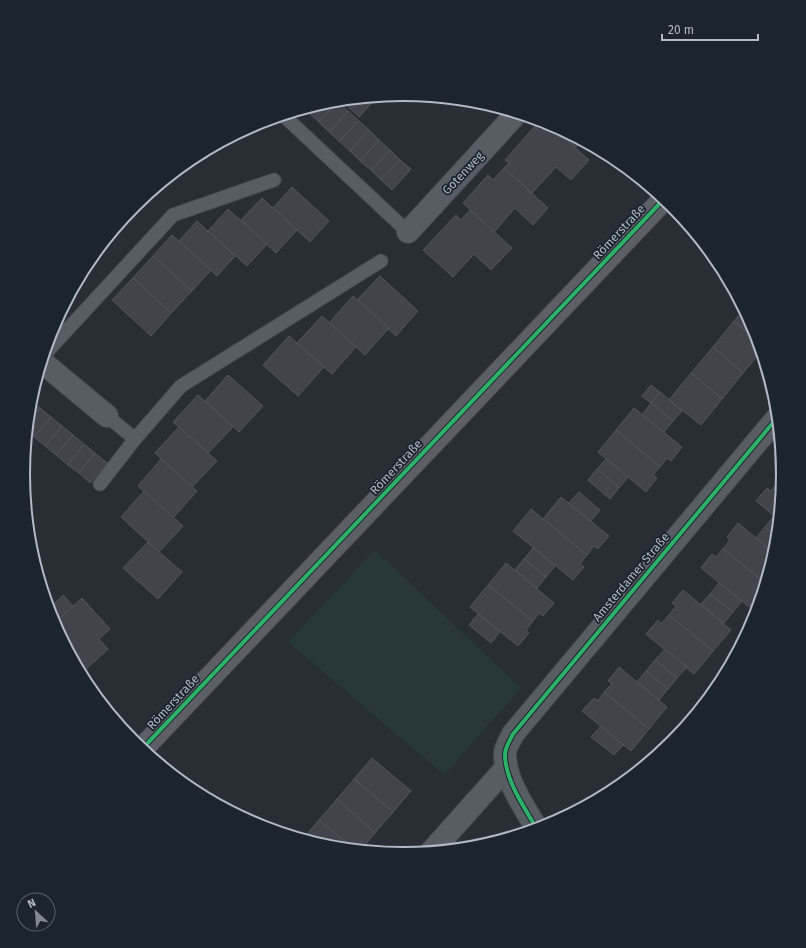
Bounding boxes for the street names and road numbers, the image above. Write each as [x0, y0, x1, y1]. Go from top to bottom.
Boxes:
street label: Gotenweg [440, 148, 487, 197]
street label: Römerstraße [590, 202, 648, 262]
street label: Römerstraße [367, 437, 425, 497]
street label: Amsterdamer Straße [590, 530, 672, 624]
street label: Römerstraße [144, 672, 202, 732]

